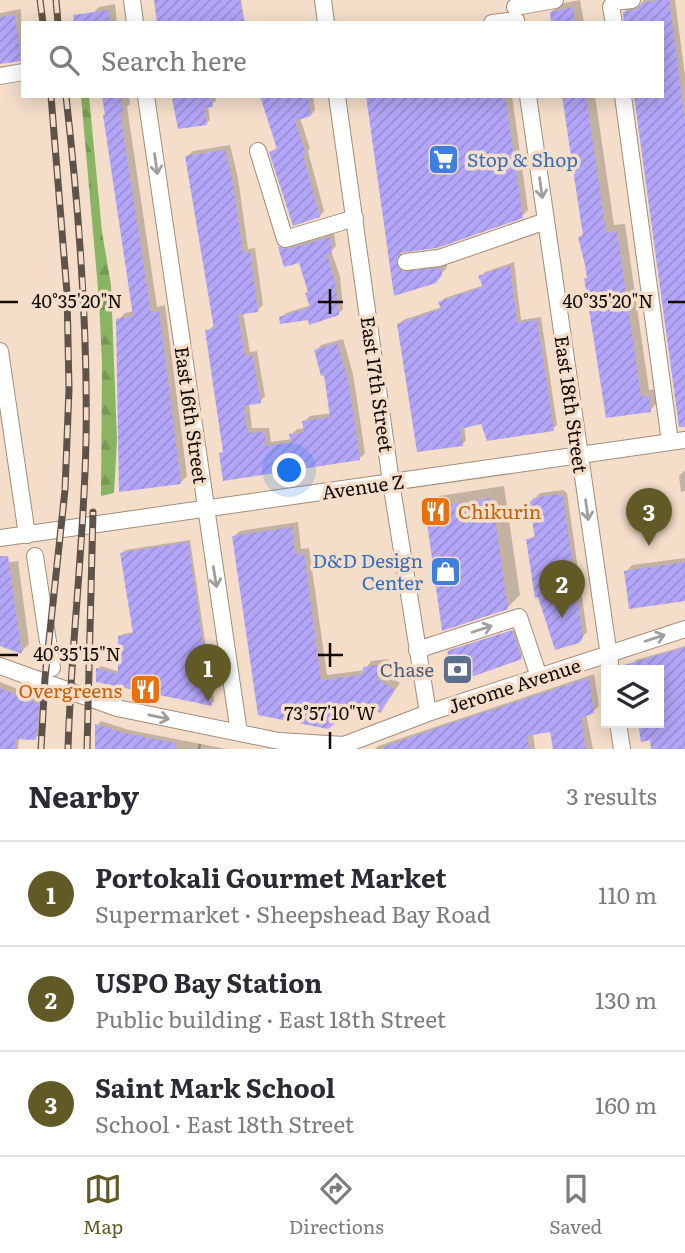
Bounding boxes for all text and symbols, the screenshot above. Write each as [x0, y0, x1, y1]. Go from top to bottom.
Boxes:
search box [21, 21, 664, 98]
text: Search here [101, 40, 247, 79]
icon: search [45, 41, 83, 79]
supermarket icon: Stop & Shop [427, 142, 461, 176]
place label: Stop & Shop [467, 145, 578, 173]
one-way arrow [150, 152, 163, 175]
one-way arrow [535, 176, 548, 199]
text: 40°35'20"N [32, 287, 122, 314]
text: 40°35'20"N [563, 287, 653, 314]
street label: East 17th Street [355, 314, 401, 454]
street label: East 18th Street [548, 333, 596, 475]
street label: East 16th Street [169, 345, 216, 486]
your location [272, 453, 306, 487]
street label: Avenue Z [320, 466, 406, 506]
pin: 3 [626, 488, 672, 546]
restaurant icon: Chikurin [418, 494, 452, 528]
place label: Chikurin [458, 497, 541, 525]
one-way arrow [581, 498, 594, 521]
place label: D&D Design Center [313, 546, 423, 596]
shop icon: D&D Design Center [429, 554, 463, 588]
pin: 2 [539, 560, 585, 618]
one-way arrow [209, 565, 222, 587]
one-way arrow [471, 622, 493, 634]
one-way arrow [644, 631, 666, 644]
text: 40°35'15"N [33, 640, 121, 667]
pin: 1 [185, 644, 231, 702]
street label: Jerome Avenue [444, 650, 584, 720]
bank icon: Chase [440, 652, 474, 686]
place label: Chase [380, 655, 434, 683]
map controls [601, 665, 664, 728]
button: layers [601, 665, 664, 728]
restaurant icon: Overgreens [128, 673, 162, 707]
place label: Overgreens [18, 676, 122, 704]
text: 73°57'10"W [284, 699, 376, 726]
one-way arrow [147, 710, 170, 724]
text: Nearby [28, 773, 139, 817]
text: 3 results [566, 778, 657, 812]
text: Portokali Gourmet Market [95, 857, 447, 896]
text: 1 [46, 877, 56, 911]
text: 110 m [598, 877, 657, 911]
text: Supermarket · Sheepshead Bay Road [95, 896, 491, 930]
text: USPO Bay Station [95, 962, 322, 1001]
text: 2 [45, 982, 57, 1016]
text: 130 m [595, 982, 657, 1016]
text: Public building · East 18th Street [95, 1001, 446, 1035]
text: Saint Mark School [95, 1067, 335, 1106]
text: 3 [45, 1087, 57, 1121]
text: 160 m [595, 1087, 657, 1121]
text: School · East 18th Street [95, 1106, 354, 1140]
tab: Map [83, 1170, 123, 1240]
tab: Directions [289, 1170, 384, 1240]
tab: Saved [549, 1170, 602, 1240]

